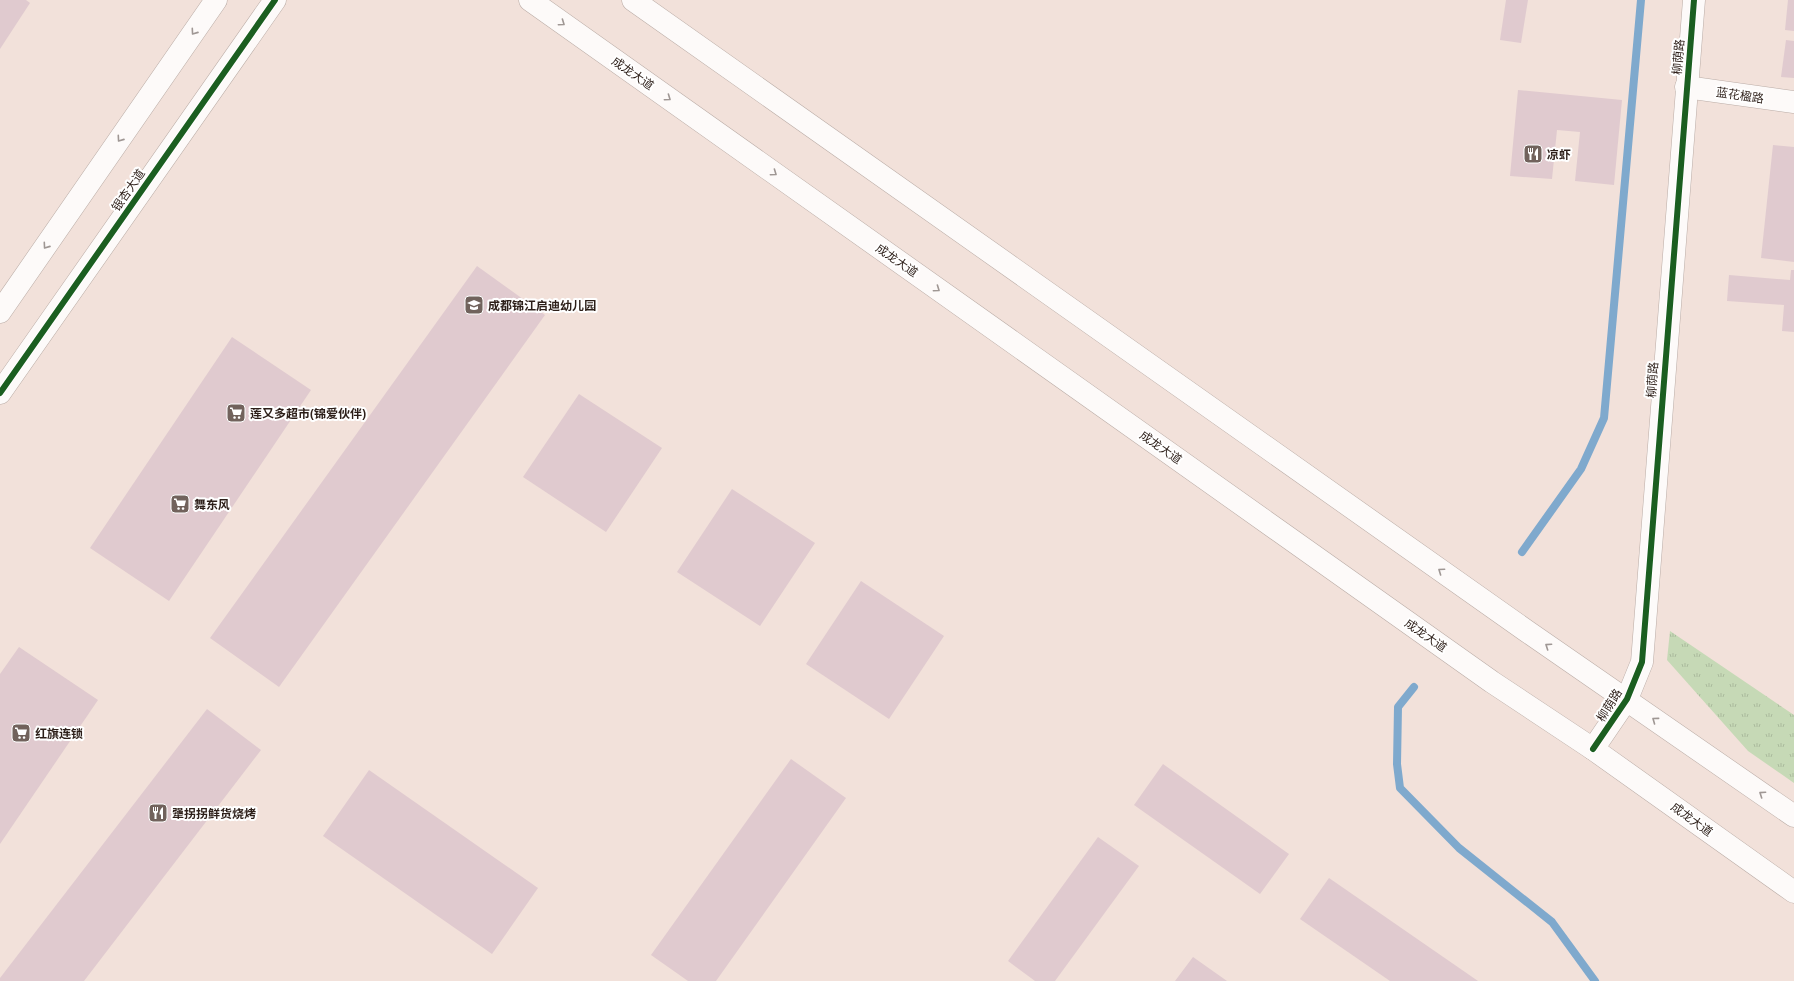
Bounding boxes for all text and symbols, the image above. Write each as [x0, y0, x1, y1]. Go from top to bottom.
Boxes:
one-way arrow [558, 18, 565, 26]
one-way arrow [191, 28, 199, 35]
street label: 柳荫路 [1668, 38, 1688, 76]
street label: 成龙大道 [608, 52, 658, 94]
street label: 蓝花楹路 [1715, 83, 1765, 107]
one-way arrow [664, 93, 671, 101]
one-way arrow [117, 135, 125, 142]
restaurant icon: 凉虾 [1522, 143, 1544, 165]
place label: 凉虾 [1547, 146, 1571, 163]
street label: 银杏大道 [107, 165, 149, 215]
one-way arrow [770, 168, 777, 176]
street label: 成龙大道 [872, 239, 922, 281]
one-way arrow [43, 242, 51, 249]
one-way arrow [933, 284, 940, 291]
school or university icon: 成都锦江启迪幼儿园 [463, 294, 485, 316]
place label: 成都锦江启迪幼儿园 [488, 297, 596, 314]
street label: 柳荫路 [1642, 361, 1662, 399]
supermarket icon: 莲又多超市(锦爱伙伴) [225, 402, 247, 424]
place label: 莲又多超市(锦爱伙伴) [250, 405, 366, 422]
street label: 成龙大道 [1136, 426, 1186, 468]
supermarket icon: 舞东风 [169, 493, 191, 515]
place label: 舞东风 [194, 496, 230, 513]
one-way arrow [1439, 569, 1446, 576]
street label: 成龙大道 [1401, 614, 1451, 656]
one-way arrow [1545, 643, 1552, 651]
street label: 柳荫路 [1592, 685, 1626, 725]
one-way arrow [1652, 717, 1659, 725]
supermarket icon: 红旗连锁 [10, 722, 32, 744]
place label: 红旗连锁 [35, 725, 83, 742]
one-way arrow [1759, 792, 1766, 799]
street label: 成龙大道 [1668, 798, 1716, 840]
restaurant icon: 犟拐拐鲜货烧烤 [147, 802, 169, 824]
place label: 犟拐拐鲜货烧烤 [172, 805, 256, 822]

